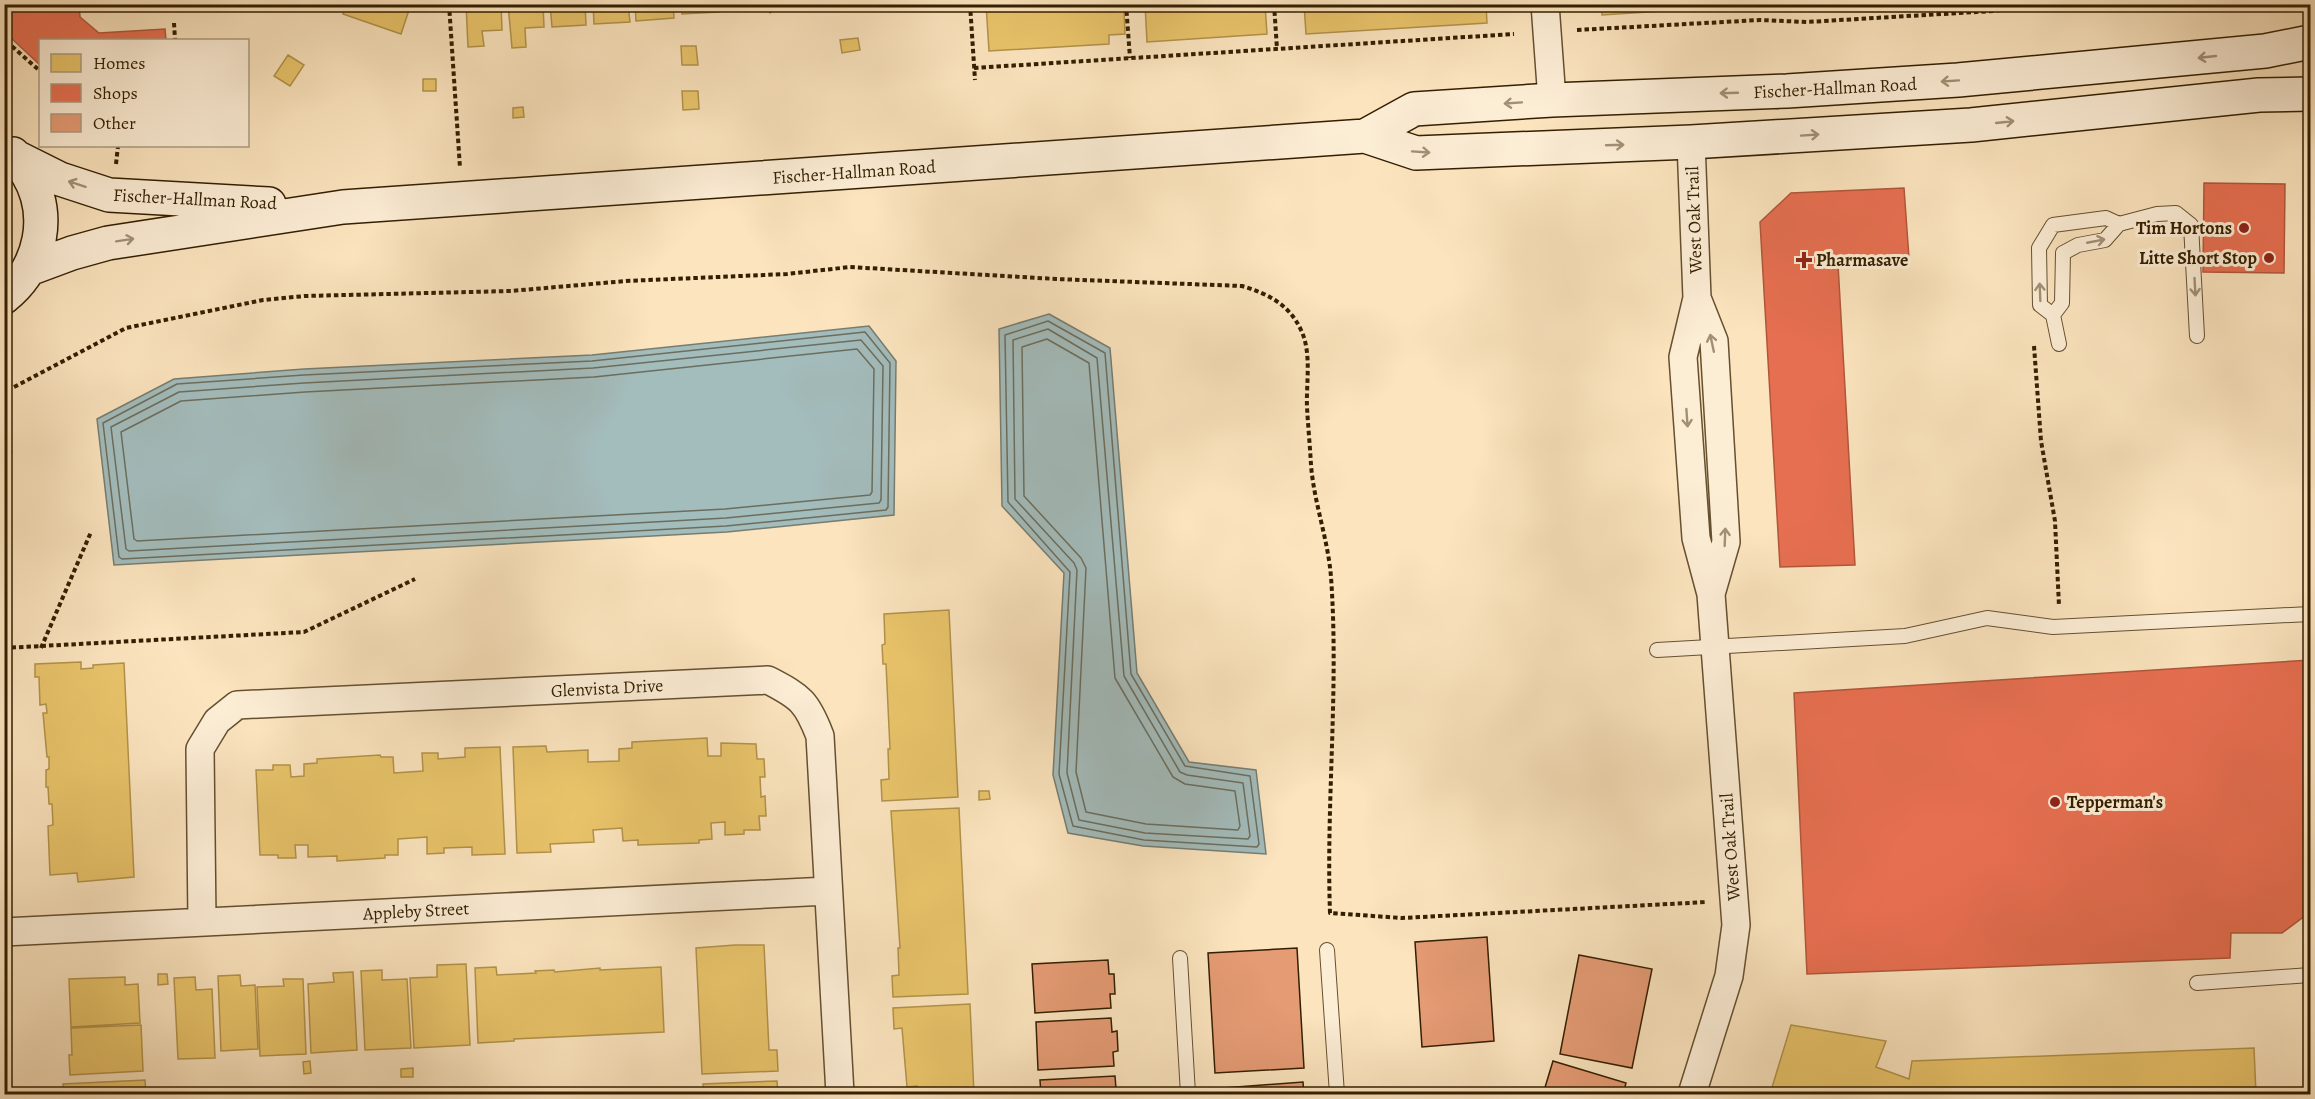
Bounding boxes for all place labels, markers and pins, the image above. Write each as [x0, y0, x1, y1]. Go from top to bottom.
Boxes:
place label: Tim Hortons [2136, 216, 2232, 240]
marker: Tim Hortons [2237, 221, 2251, 235]
place label: Litte Short Stop [2139, 246, 2257, 270]
place label: Pharmasave [1816, 248, 1908, 272]
marker: Litte Short Stop [2262, 251, 2276, 265]
marker: Pharmasave [1797, 253, 1811, 267]
place label: Tepperman's [2067, 790, 2163, 814]
marker: Tepperman's [2048, 795, 2062, 809]

